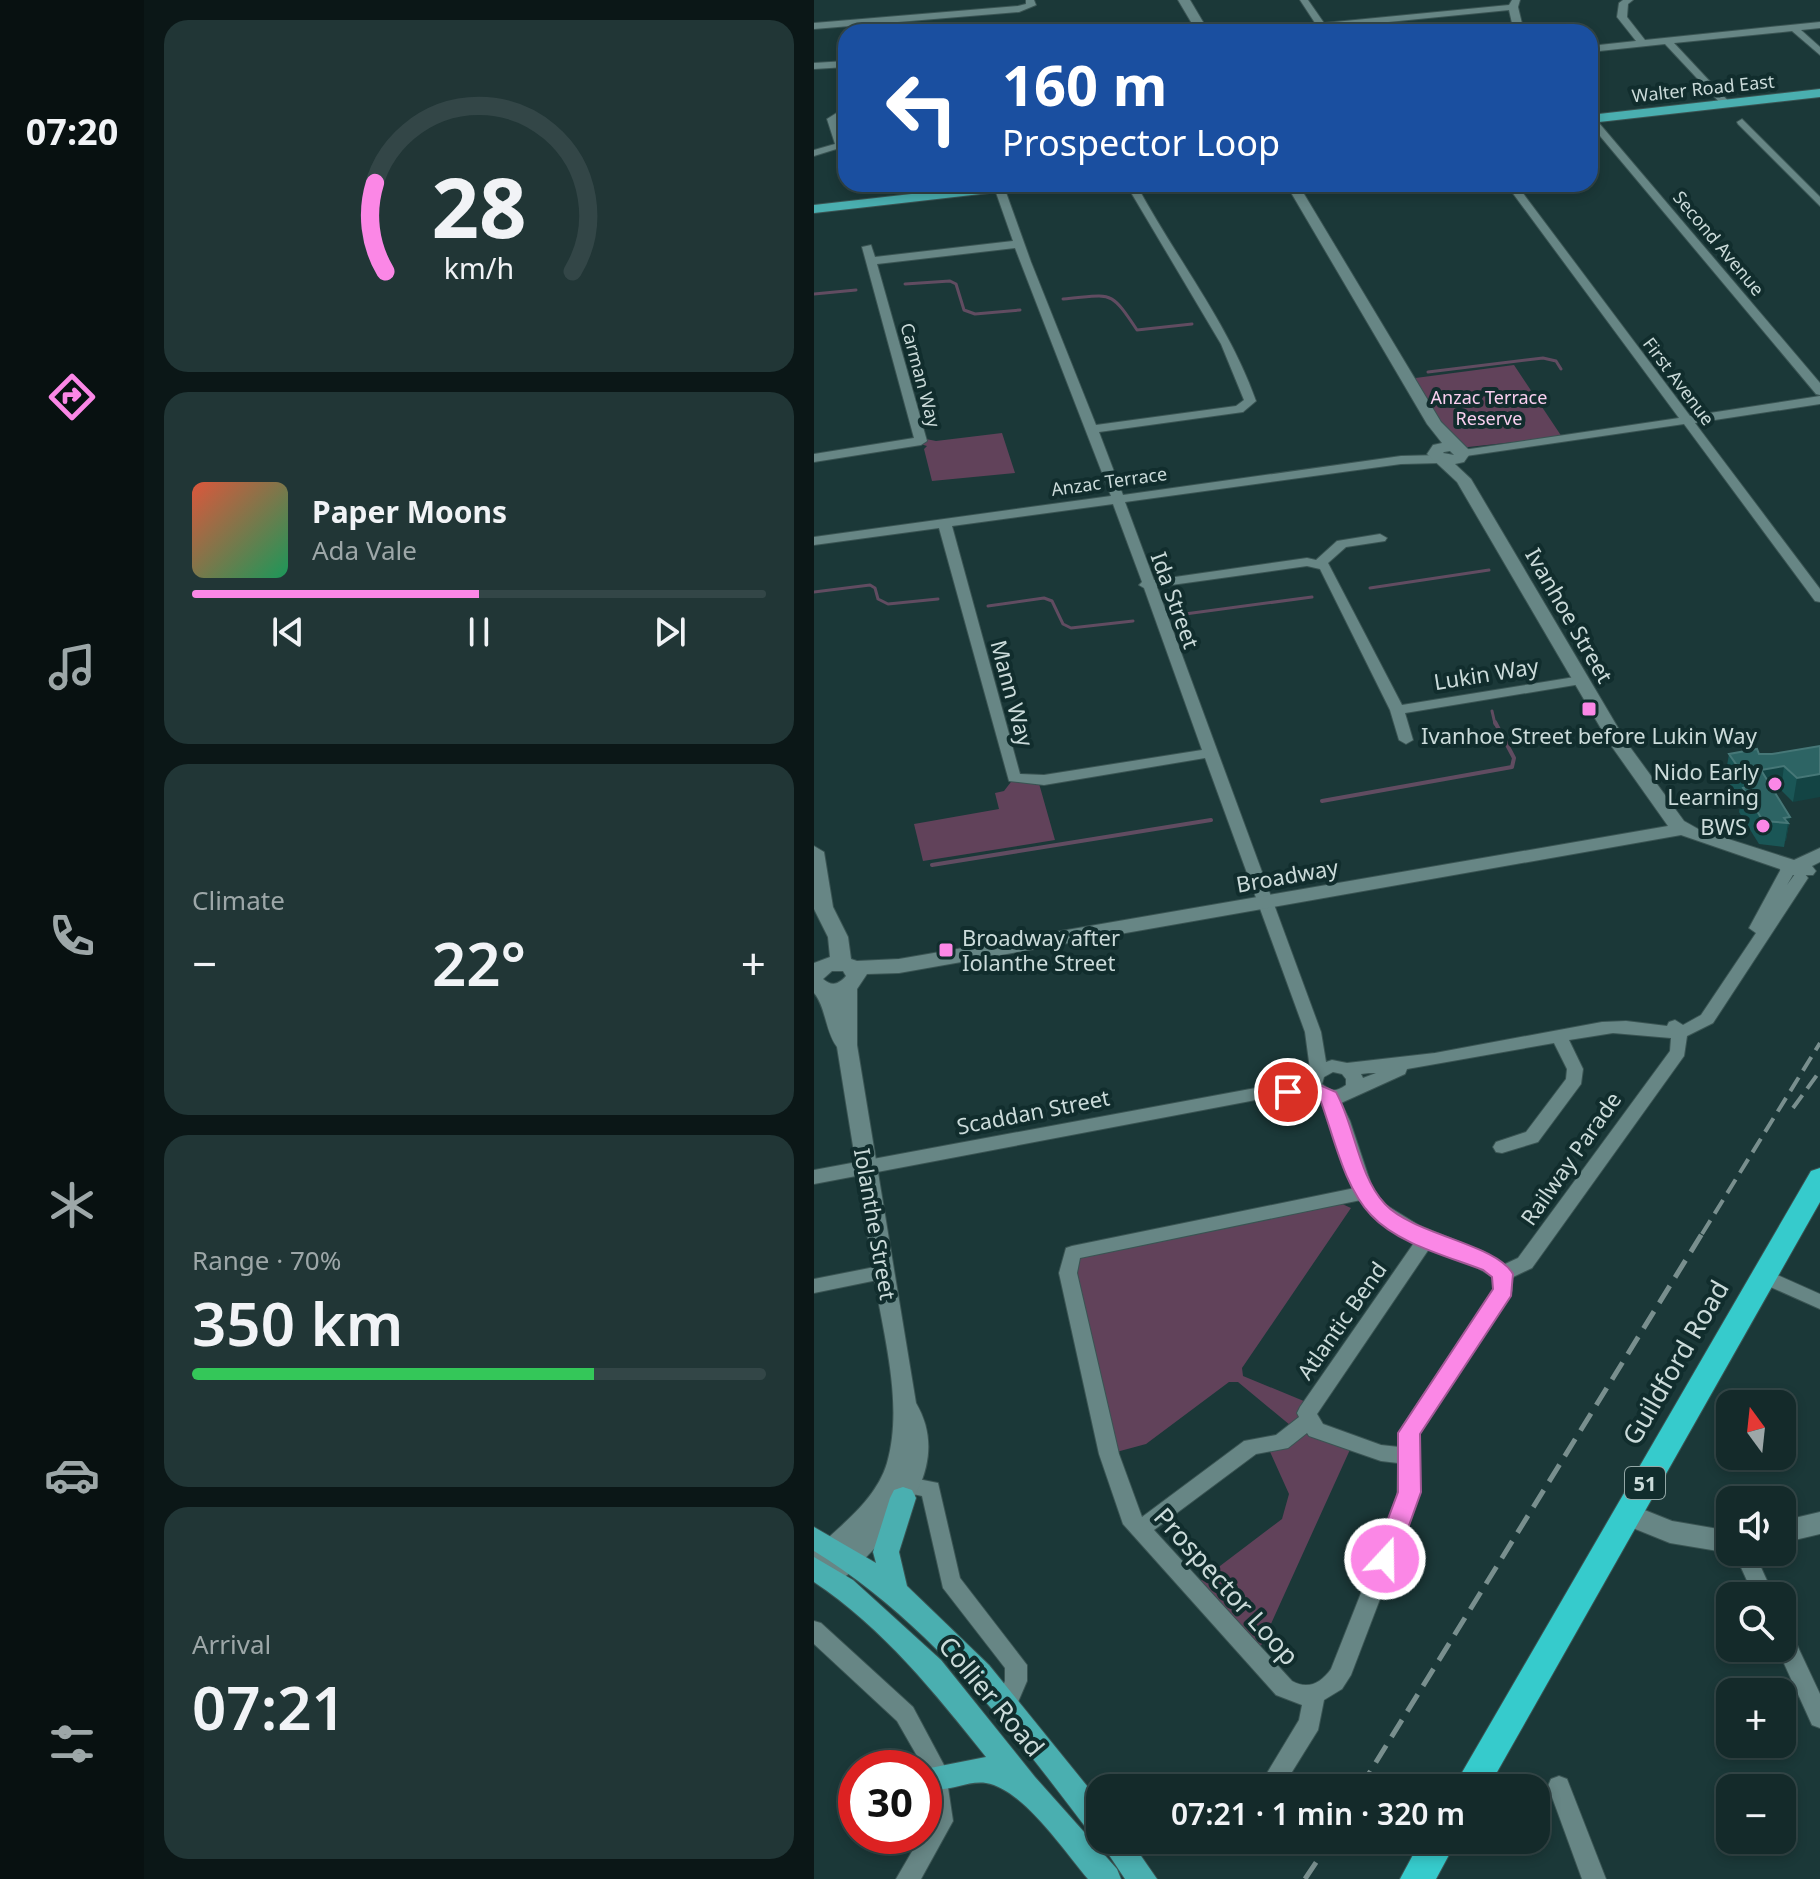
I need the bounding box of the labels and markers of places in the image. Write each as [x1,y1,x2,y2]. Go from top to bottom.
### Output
marker: Ivanhoe Street before Lukin Way [1580,700,1598,718]
place label: Ivanhoe Street before Lukin Way [1421,720,1758,750]
place label: Nido Early Learning [1653,756,1760,811]
marker: Nido Early Learning [1766,775,1784,793]
place label: BWS [1700,811,1747,841]
marker: BWS [1754,817,1772,835]
place label: Broadway after Iolanthe Street [962,922,1120,977]
marker: Broadway after Iolanthe Street [937,941,955,959]
pin [1254,1058,1322,1126]

